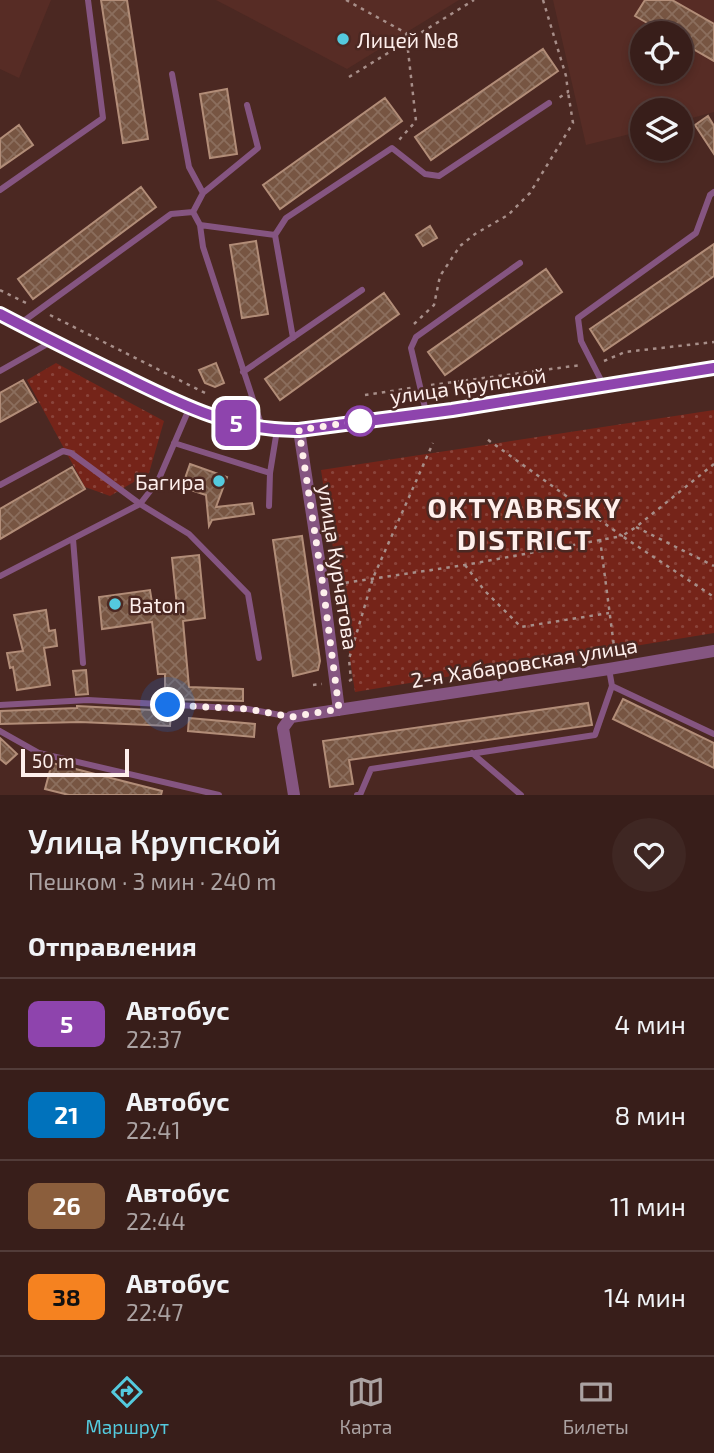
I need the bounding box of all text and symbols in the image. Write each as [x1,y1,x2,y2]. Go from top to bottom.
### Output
map controls [630,21,693,161]
button: locate [630,21,693,84]
place label: Лицей №8 [357,27,459,52]
marker: Лицей №8 [335,31,351,47]
button: layers [630,98,693,161]
street label: улица Крупской [388,362,548,409]
line badge: 5 [213,400,259,446]
unlabelled marker [345,406,375,436]
text: 5 [229,408,243,437]
place label: Багира [135,469,205,494]
marker: Багира [211,473,227,489]
street label: улица Курчатова [313,482,364,652]
district label: OKTYABRSKY DISTRICT [428,490,622,556]
place label: Baton [129,592,186,617]
marker: Baton [107,596,123,612]
street label: 2-я Хабаровская улица [409,632,639,693]
your location [150,687,185,722]
scale bar [21,746,130,778]
text: 50 m [32,749,75,772]
button: heart [612,818,686,892]
text: Улица Крупской [28,821,281,861]
text: Пешком · 3 мин · 240 m [28,867,277,895]
text: Отправления [28,930,197,961]
text: Автобус [126,994,229,1025]
text: 4 мин [614,1008,686,1039]
text: 5 [60,1009,73,1038]
text: 22:37 [126,1025,182,1053]
text: Автобус [126,1085,229,1116]
text: 8 мин [615,1099,686,1130]
text: 21 [54,1100,79,1129]
text: 22:41 [126,1116,181,1144]
text: Автобус [126,1176,229,1207]
text: 11 мин [610,1190,686,1221]
text: 26 [52,1191,81,1220]
text: 22:44 [126,1207,186,1235]
text: Автобус [126,1267,229,1298]
text: 14 мин [604,1281,686,1312]
text: 38 [52,1282,81,1311]
text: 22:47 [126,1298,183,1326]
tab: Маршрут [85,1373,169,1438]
tab: Карта [340,1373,392,1438]
tab: Билеты [563,1373,629,1438]

